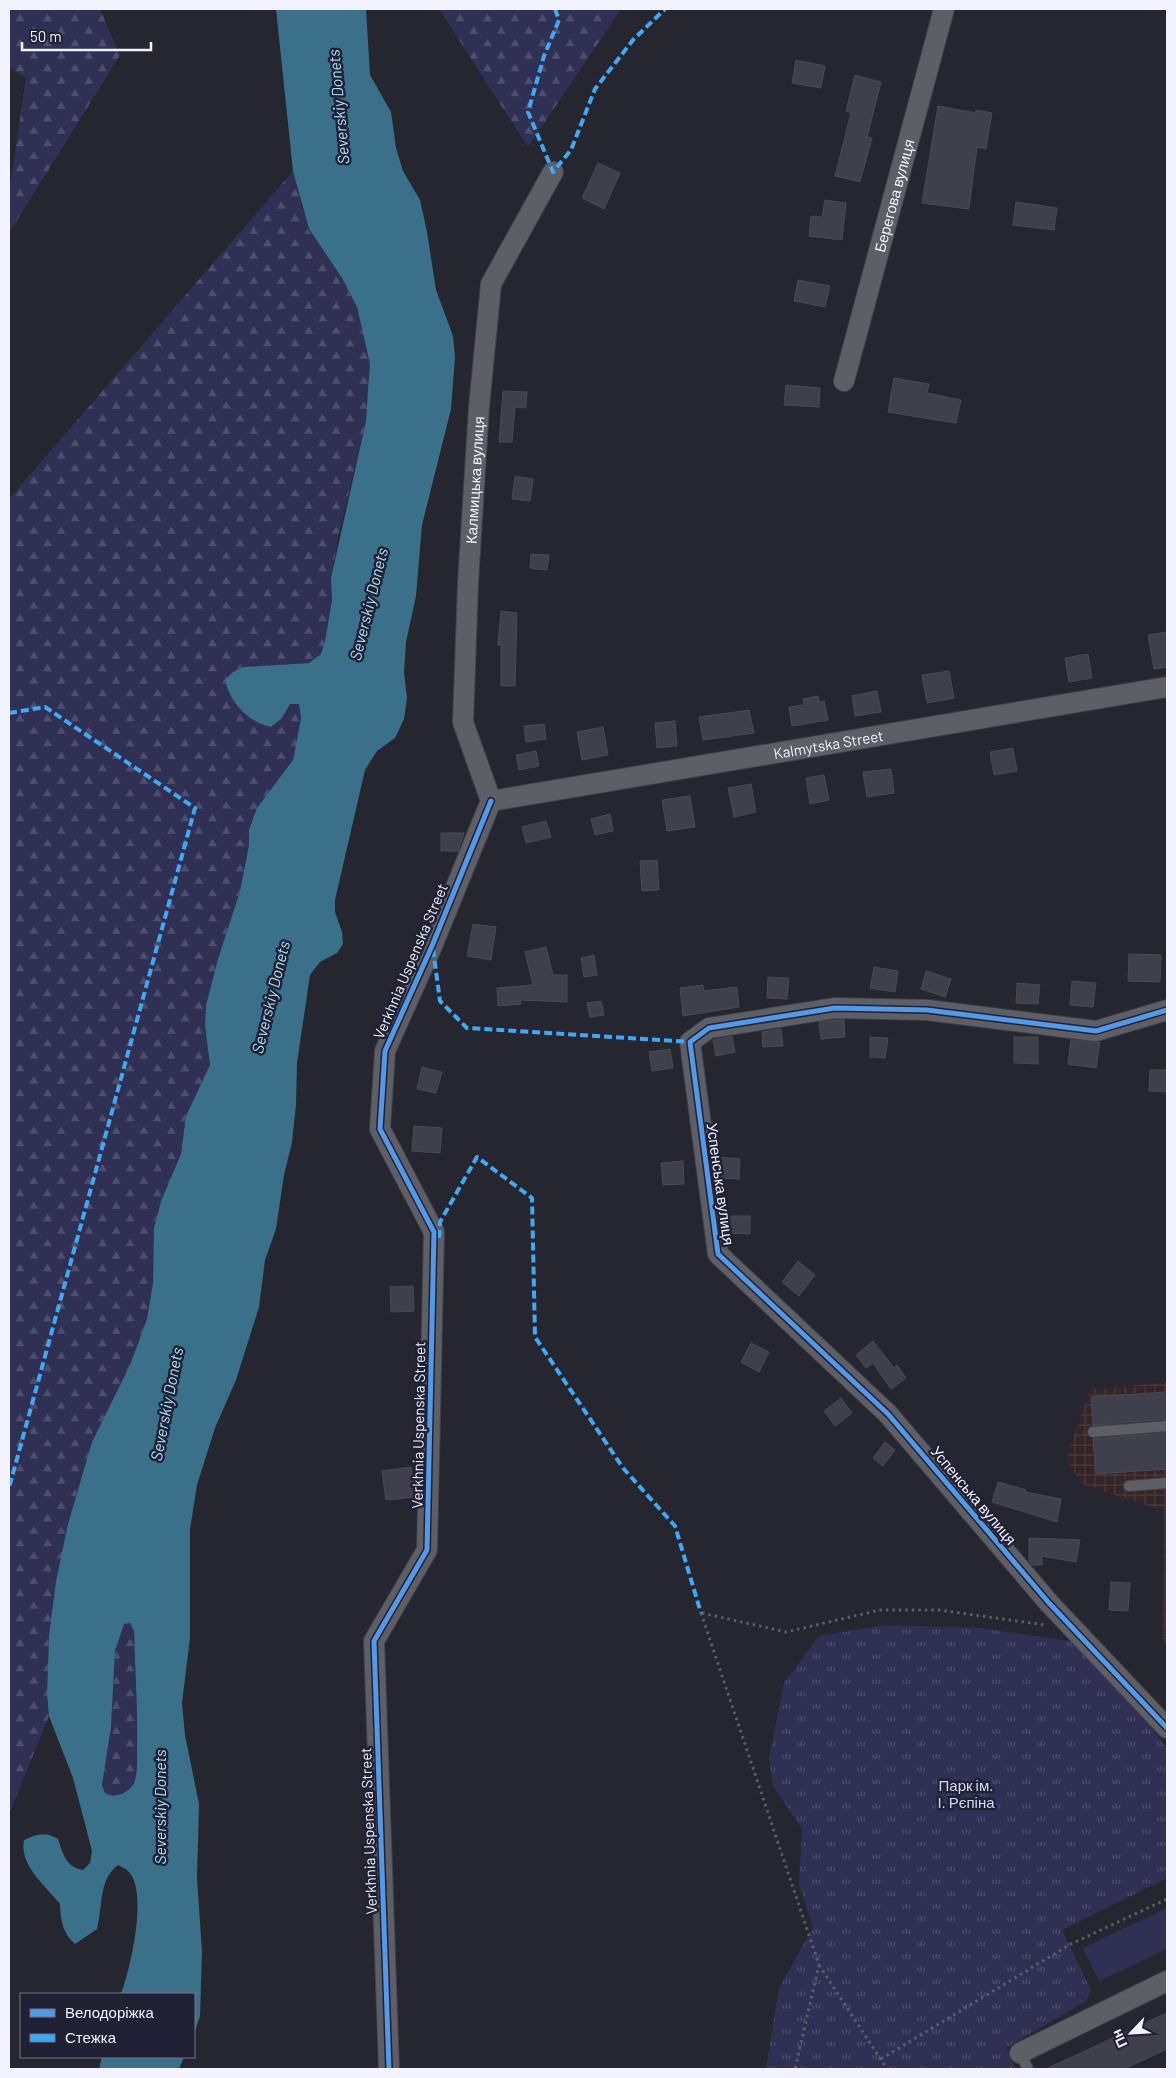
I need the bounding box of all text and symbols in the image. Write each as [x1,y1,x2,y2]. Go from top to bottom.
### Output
scale bar [22,20,151,52]
text: 50 m [30,27,62,45]
water label: Severskiy Donets [323,48,352,165]
street label: Берегова вулиця [870,137,918,254]
street label: Калмицька вулиця [461,416,487,545]
water label: Severskiy Donets [345,545,391,662]
street label: Kalmytska Street [772,726,885,762]
street label: Verkhnia Uspenska Street [369,881,451,1041]
water label: Severskiy Donets [247,938,293,1055]
street label: Успенська вулиця [704,1122,738,1246]
street label: Verkhnia Uspenska Street [408,1341,428,1509]
water label: Severskiy Donets [146,1345,186,1462]
street label: Успенська вулиця [928,1442,1020,1548]
street label: Verkhnia Uspenska Street [356,1747,380,1915]
water label: Severskiy Donets [150,1749,169,1865]
park label: Парк ім. І. Рєпіна [937,1776,995,1811]
legend [20,1993,195,2058]
text: Велодоріжка [65,2003,154,2021]
north arrow [1106,2008,1156,2058]
text: Пн [1107,2027,1130,2051]
text: Стежка [65,2028,117,2046]

